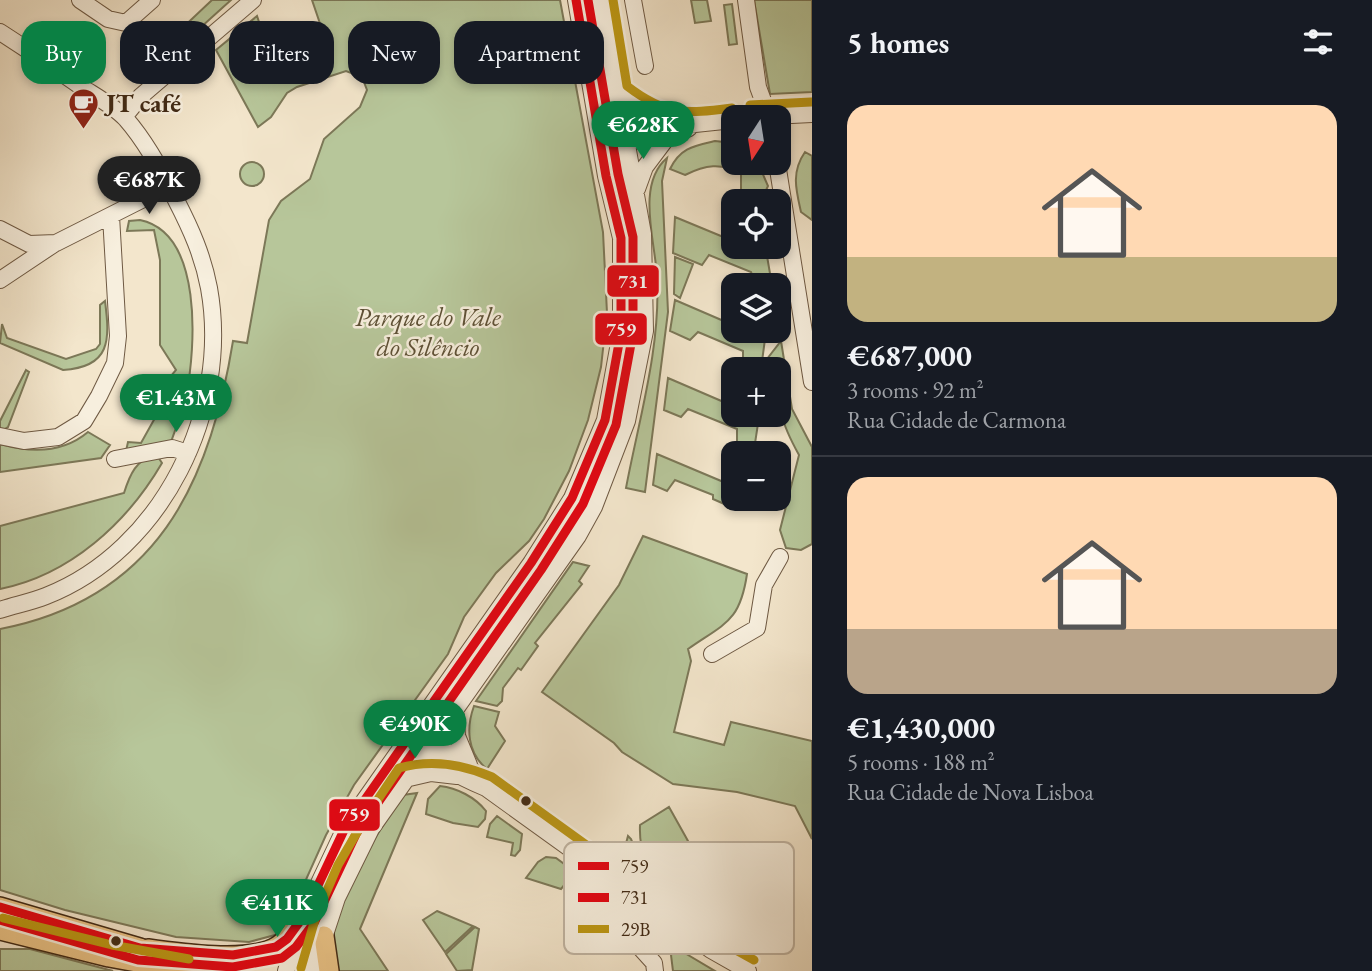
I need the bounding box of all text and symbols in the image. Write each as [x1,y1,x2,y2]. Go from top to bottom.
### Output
chip: Buy [21,21,106,84]
chip: Rent [120,21,215,84]
chip: Filters [229,21,334,84]
chip: New [348,21,440,84]
chip: Apartment [454,21,604,84]
text: 5 homes [847,23,949,62]
icon: filters [1299,23,1337,61]
cafe icon: JT café [66,86,100,130]
place label: JT café [103,86,181,120]
pin: €628K [594,102,692,161]
north arrow [721,105,791,175]
map controls [721,105,791,511]
text: €628K [607,109,679,139]
icon: home [1029,150,1155,276]
pin: €687K [100,156,198,216]
text: €687K [113,164,185,194]
button: locate [721,189,791,259]
line badge: 731 [606,264,660,298]
text: 731 [618,269,648,294]
button: layers [721,273,791,343]
park label: Parque do Vale do Silêncio [355,300,502,364]
line badge: 759 [594,312,648,346]
text: 759 [606,317,636,342]
text: €687,000 [847,336,972,375]
button: + [721,357,791,427]
pin: €1.43M [119,374,233,434]
text: 3 rooms · 92 m² [847,375,984,405]
text: €1.43M [136,382,216,412]
text: Rua Cidade de Carmona [847,405,1066,435]
button: − [721,441,791,511]
icon: home [1029,522,1155,648]
pin: €490K [366,700,464,760]
text: €490K [379,708,451,738]
text: €1,430,000 [847,708,995,747]
text: 5 rooms · 188 m² [847,747,995,777]
text: Rua Cidade de Nova Lisboa [847,777,1094,807]
unlabelled marker [519,794,533,808]
line badge: 759 [328,798,381,832]
text: 759 [339,802,369,827]
legend [564,842,794,954]
text: 759 [621,854,648,879]
pin: €411K [228,880,326,939]
text: 731 [621,885,648,910]
text: €411K [241,887,313,917]
text: 29B [621,917,650,942]
unlabelled marker [109,934,123,948]

